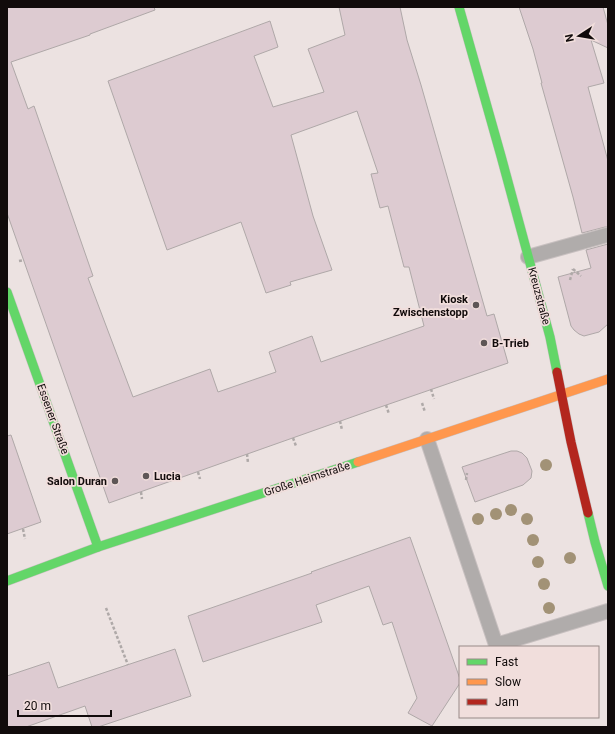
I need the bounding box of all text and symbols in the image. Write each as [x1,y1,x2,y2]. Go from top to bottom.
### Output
north arrow [559,16,599,56]
text: N [562,33,577,43]
street label: Kreuzstraße [525,266,553,326]
place label: Kiosk Zwischenstopp [393,293,468,319]
marker: Kiosk Zwischenstopp [471,300,481,310]
place label: B-Trieb [492,337,529,350]
marker: B-Trieb [479,338,489,348]
street label: Essener Straße [34,382,72,456]
street label: Große Heimstraße [262,459,352,499]
place label: Lucia [154,470,181,483]
marker: Lucia [141,471,151,481]
place label: Salon Duran [47,475,107,488]
marker: Salon Duran [110,476,120,486]
legend [459,646,599,718]
text: Fast [495,655,518,669]
text: Slow [495,675,521,689]
scale bar [18,692,111,718]
text: Jam [495,695,519,709]
text: 20 m [24,699,51,713]

